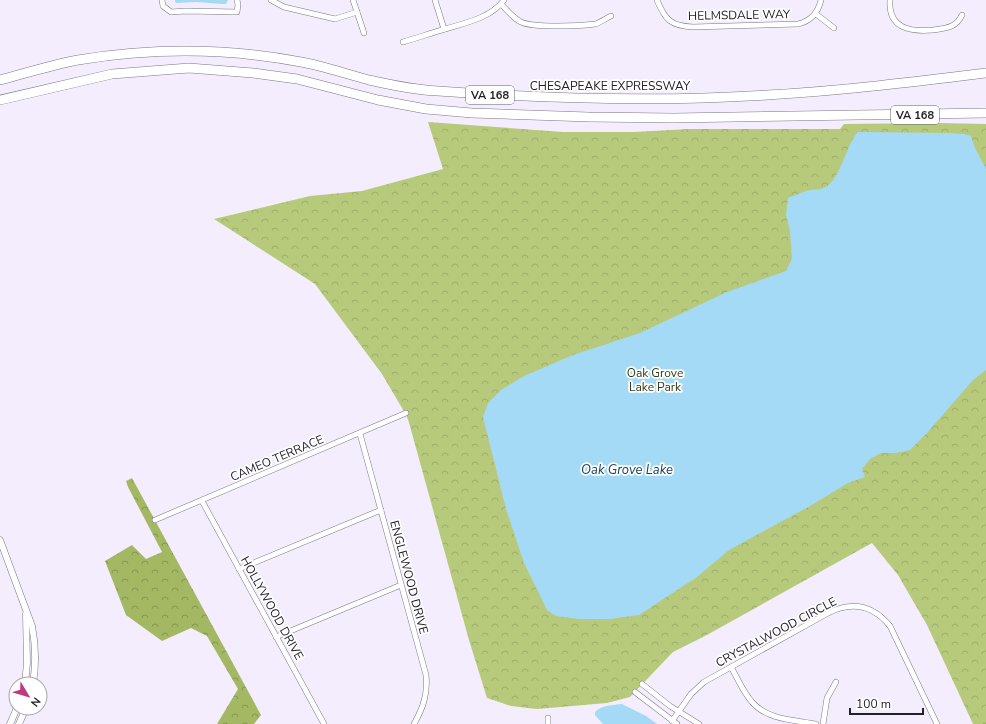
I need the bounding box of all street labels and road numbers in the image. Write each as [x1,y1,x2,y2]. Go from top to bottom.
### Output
street label: HELMSDALE WAY [688,6,791,24]
street label: CHESAPEAKE EXPRESSWAY [530,78,691,94]
road number: VA 168 [466,86,514,104]
road number: VA 168 [891,106,939,124]
street label: CAMEO TERRACE [228,431,326,485]
street label: ENGLEWOOD DRIVE [386,519,432,635]
street label: HOLLYWOOD DRIVE [237,553,307,663]
street label: CRYSTALWOOD CIRCLE [713,593,839,671]

